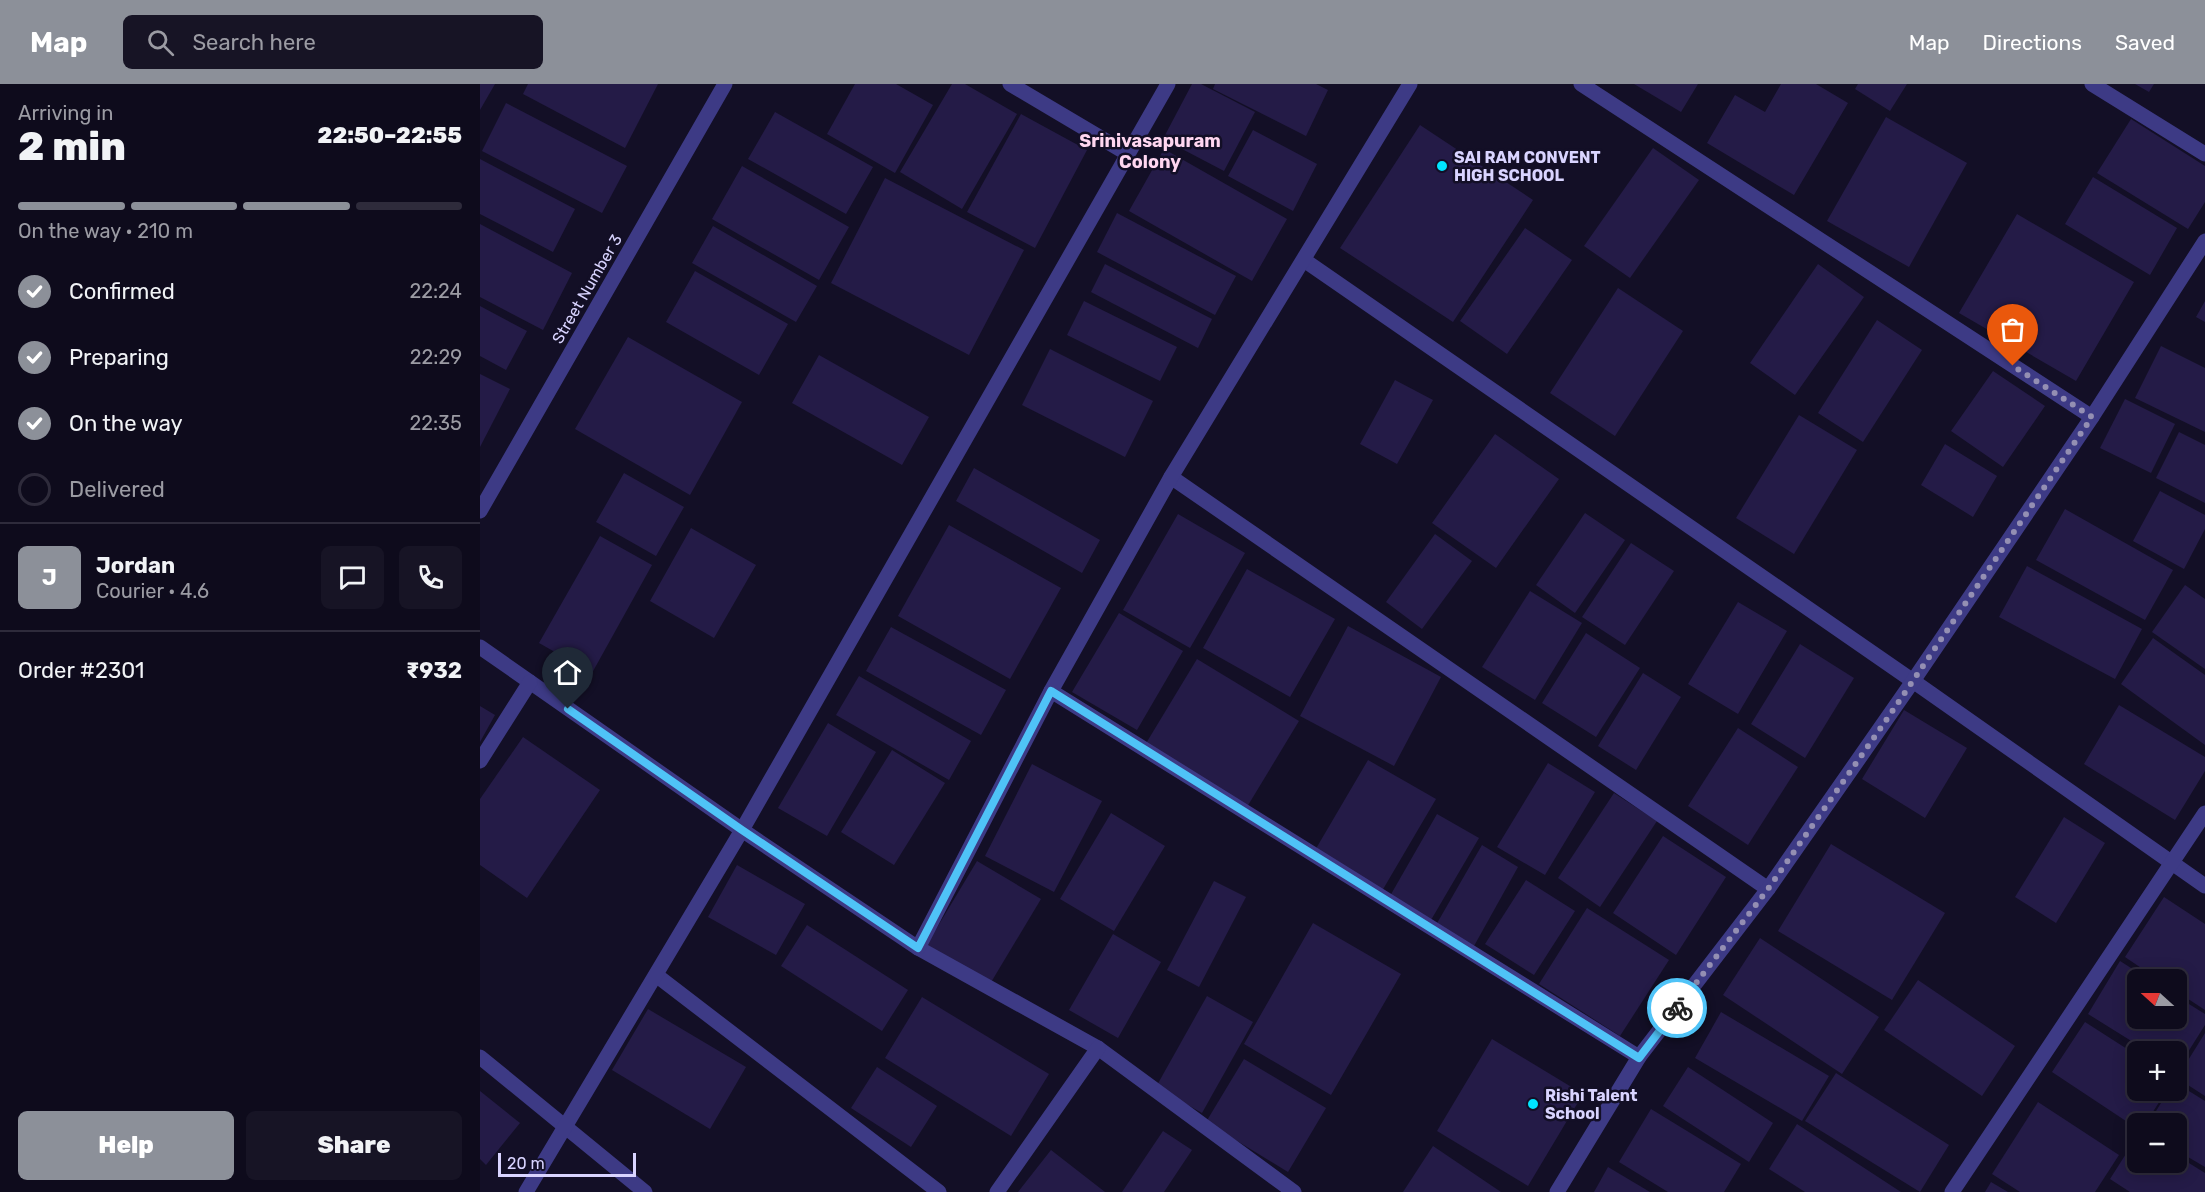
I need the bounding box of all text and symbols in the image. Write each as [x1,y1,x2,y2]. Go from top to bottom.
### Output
search box [123,15,543,69]
text: Map [30,26,87,59]
icon: search [144,26,177,59]
text: Search here [192,29,316,56]
text: Map [1909,30,1950,55]
text: Directions [1983,30,2082,55]
text: Saved [2115,30,2175,55]
text: Arriving in [18,101,113,125]
text: 22:50–22:55 [317,122,462,149]
text: 2 min [18,124,126,170]
district label: Srinivasapuram Colony [1079,130,1221,173]
place label: SAI RAM CONVENT HIGH SCHOOL [1454,148,1601,185]
marker: SAI RAM CONVENT HIGH SCHOOL [1435,159,1449,173]
text: On the way · 210 m [18,219,193,243]
street label: Street Number 3 [548,231,626,347]
icon: check [18,275,51,308]
text: Confirmed [69,278,175,305]
text: 22:24 [409,279,462,303]
pin [1987,304,2038,366]
icon: bag [1996,313,2029,346]
icon: check [18,341,51,374]
text: Preparing [69,344,169,371]
text: 22:29 [410,345,462,369]
icon: check [18,407,51,440]
text: On the way [69,410,183,437]
text: 22:35 [410,411,462,435]
text: Delivered [69,476,165,503]
button: chat [321,546,384,609]
button: phone [399,546,462,609]
text: Jordan [96,552,175,579]
text: J [42,564,57,591]
text: Courier · 4.6 [96,579,209,603]
pin [542,647,593,709]
icon: home [551,656,584,689]
text: Order #2301 [18,657,145,684]
text: ₹932 [406,657,462,684]
north arrow [2127,969,2187,1029]
map controls [2127,969,2187,1173]
courier [1647,978,1707,1038]
icon: bike [1661,992,1694,1025]
button: + [2127,1041,2187,1101]
place label: Rishi Talent School [1545,1086,1638,1123]
marker: Rishi Talent School [1526,1097,1540,1111]
button: Help [18,1111,234,1180]
button: Share [246,1111,462,1180]
button: − [2127,1113,2187,1173]
scale bar [498,1150,636,1178]
text: 20 m [507,1154,545,1173]

